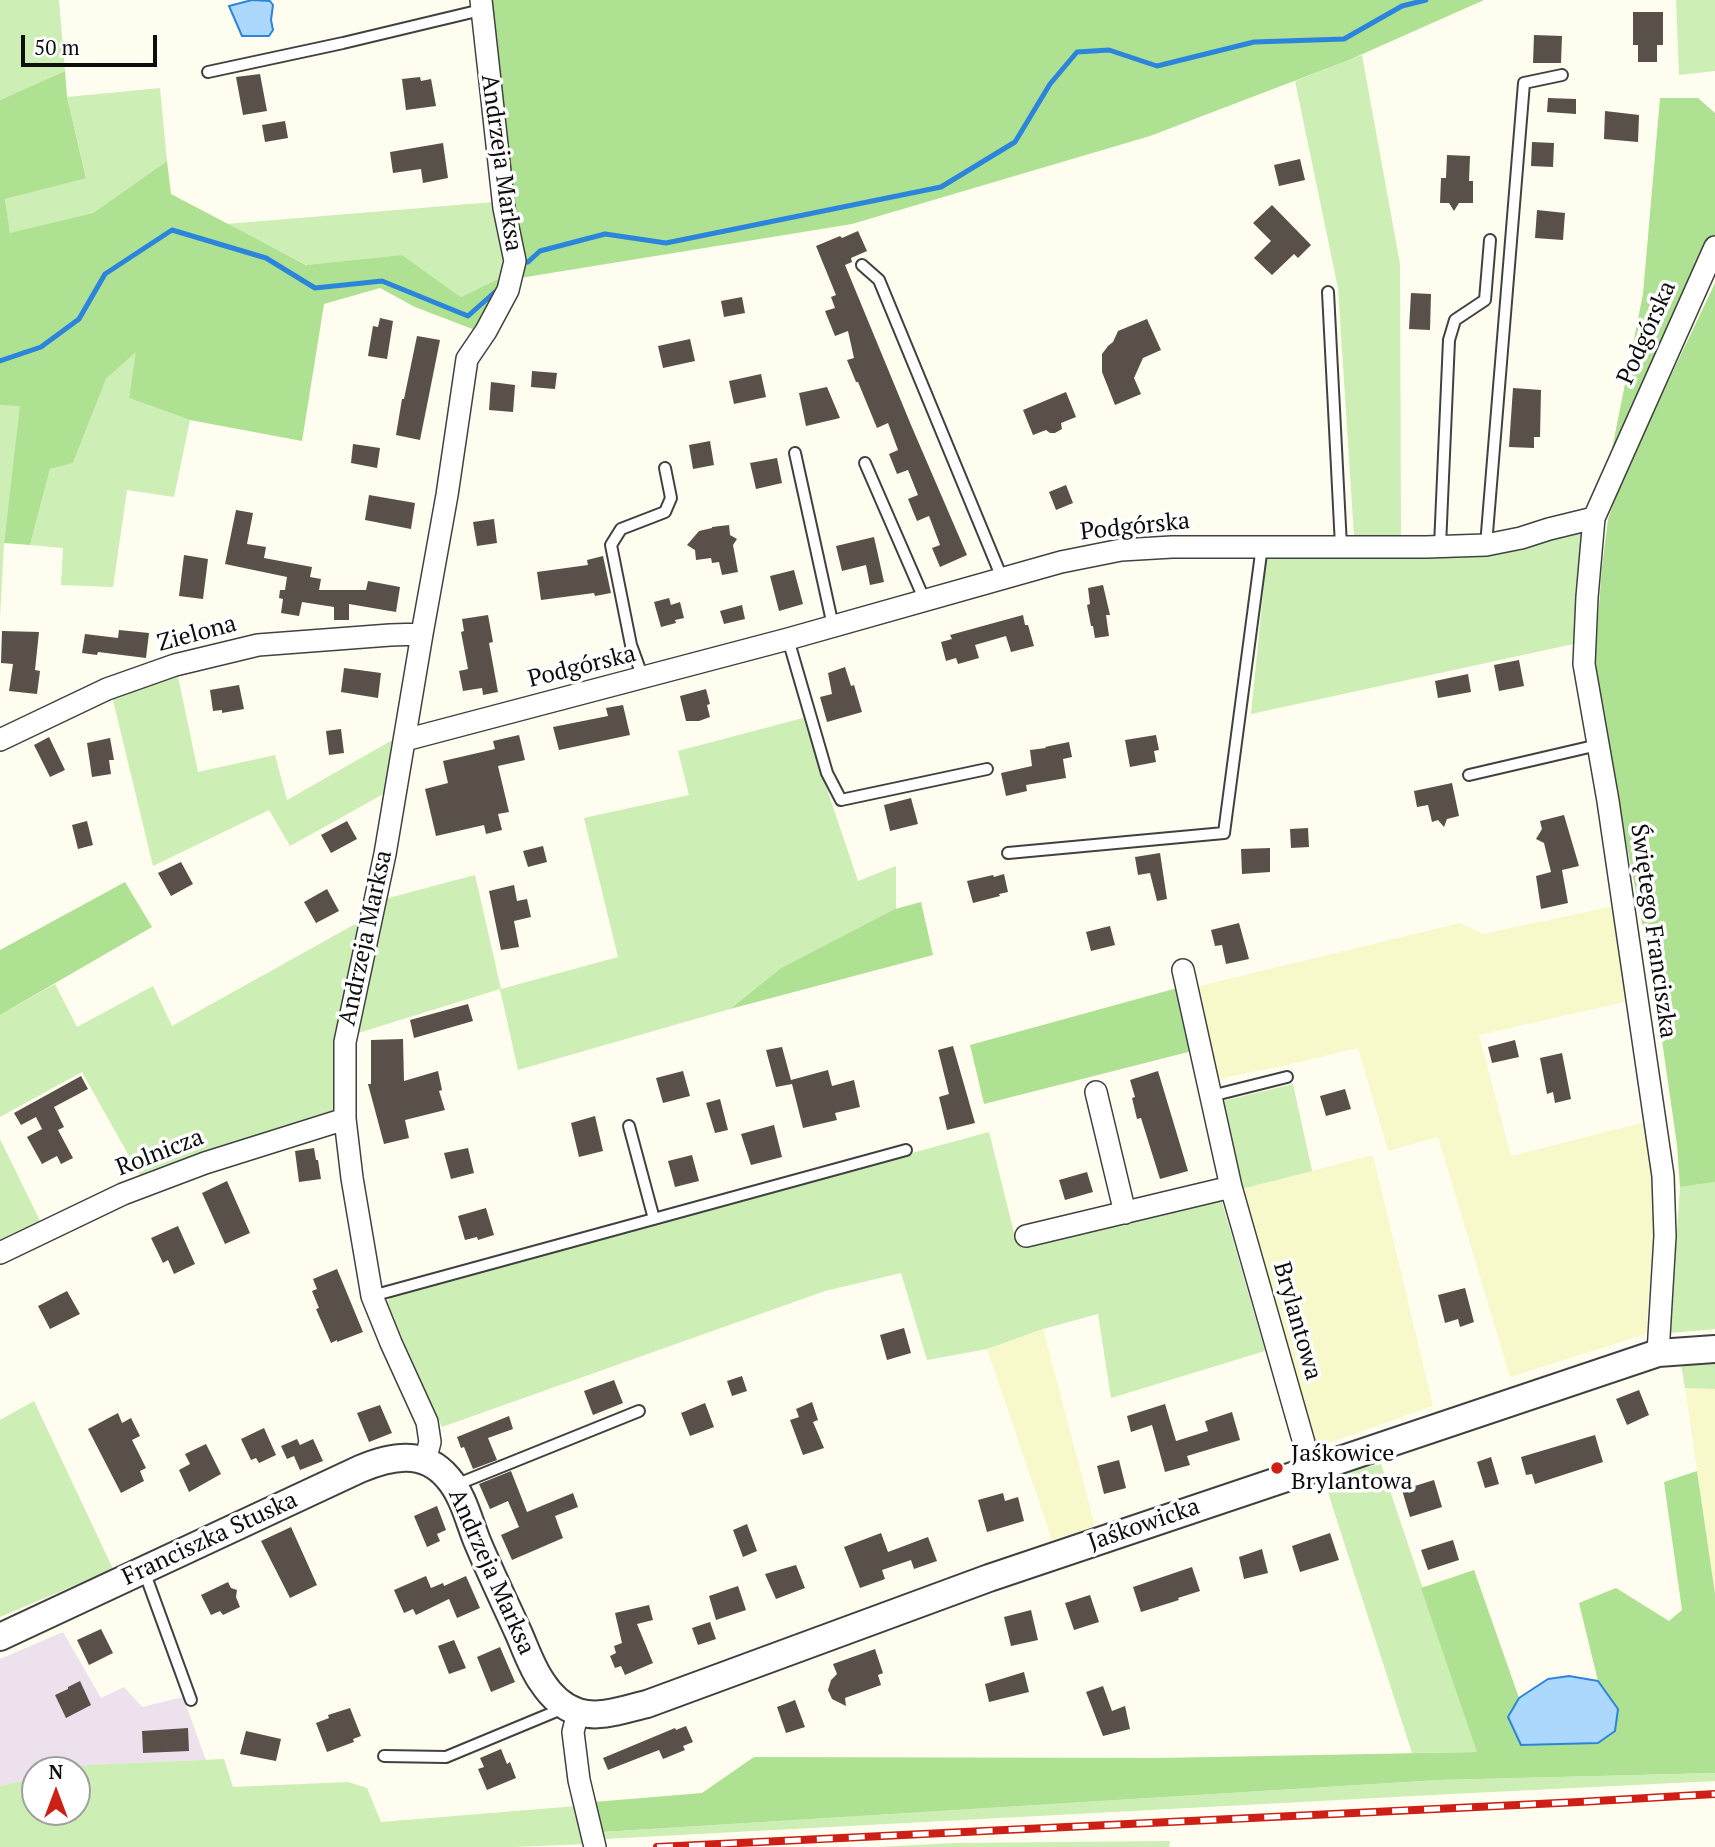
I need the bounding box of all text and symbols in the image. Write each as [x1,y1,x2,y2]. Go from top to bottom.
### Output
scale bar [24,21,161,65]
text: 50 m [34,33,80,61]
street label: Andrzeja Marksa [474,73,528,253]
street label: Podgórska [1611,277,1683,389]
street label: Podgórska [1079,507,1191,547]
street label: Zielona [154,610,240,658]
street label: Podgórska [525,640,639,694]
street label: Świętego Franciszka [1624,822,1682,1040]
street label: Andrzeja Marksa [333,848,399,1028]
street label: Rolnicza [112,1123,208,1183]
street label: Brylantowa [1266,1259,1328,1383]
place label: Jaśkowice Brylantowa [1291,1440,1413,1496]
marker: Jaśkowice Brylantowa [1269,1460,1285,1476]
street label: Andrzeja Marksa [442,1485,540,1659]
street label: Franciszka Stuska [118,1486,302,1592]
street label: Jaśkowicka [1084,1492,1204,1558]
north arrow [21,1756,91,1826]
text: N [49,1759,63,1784]

